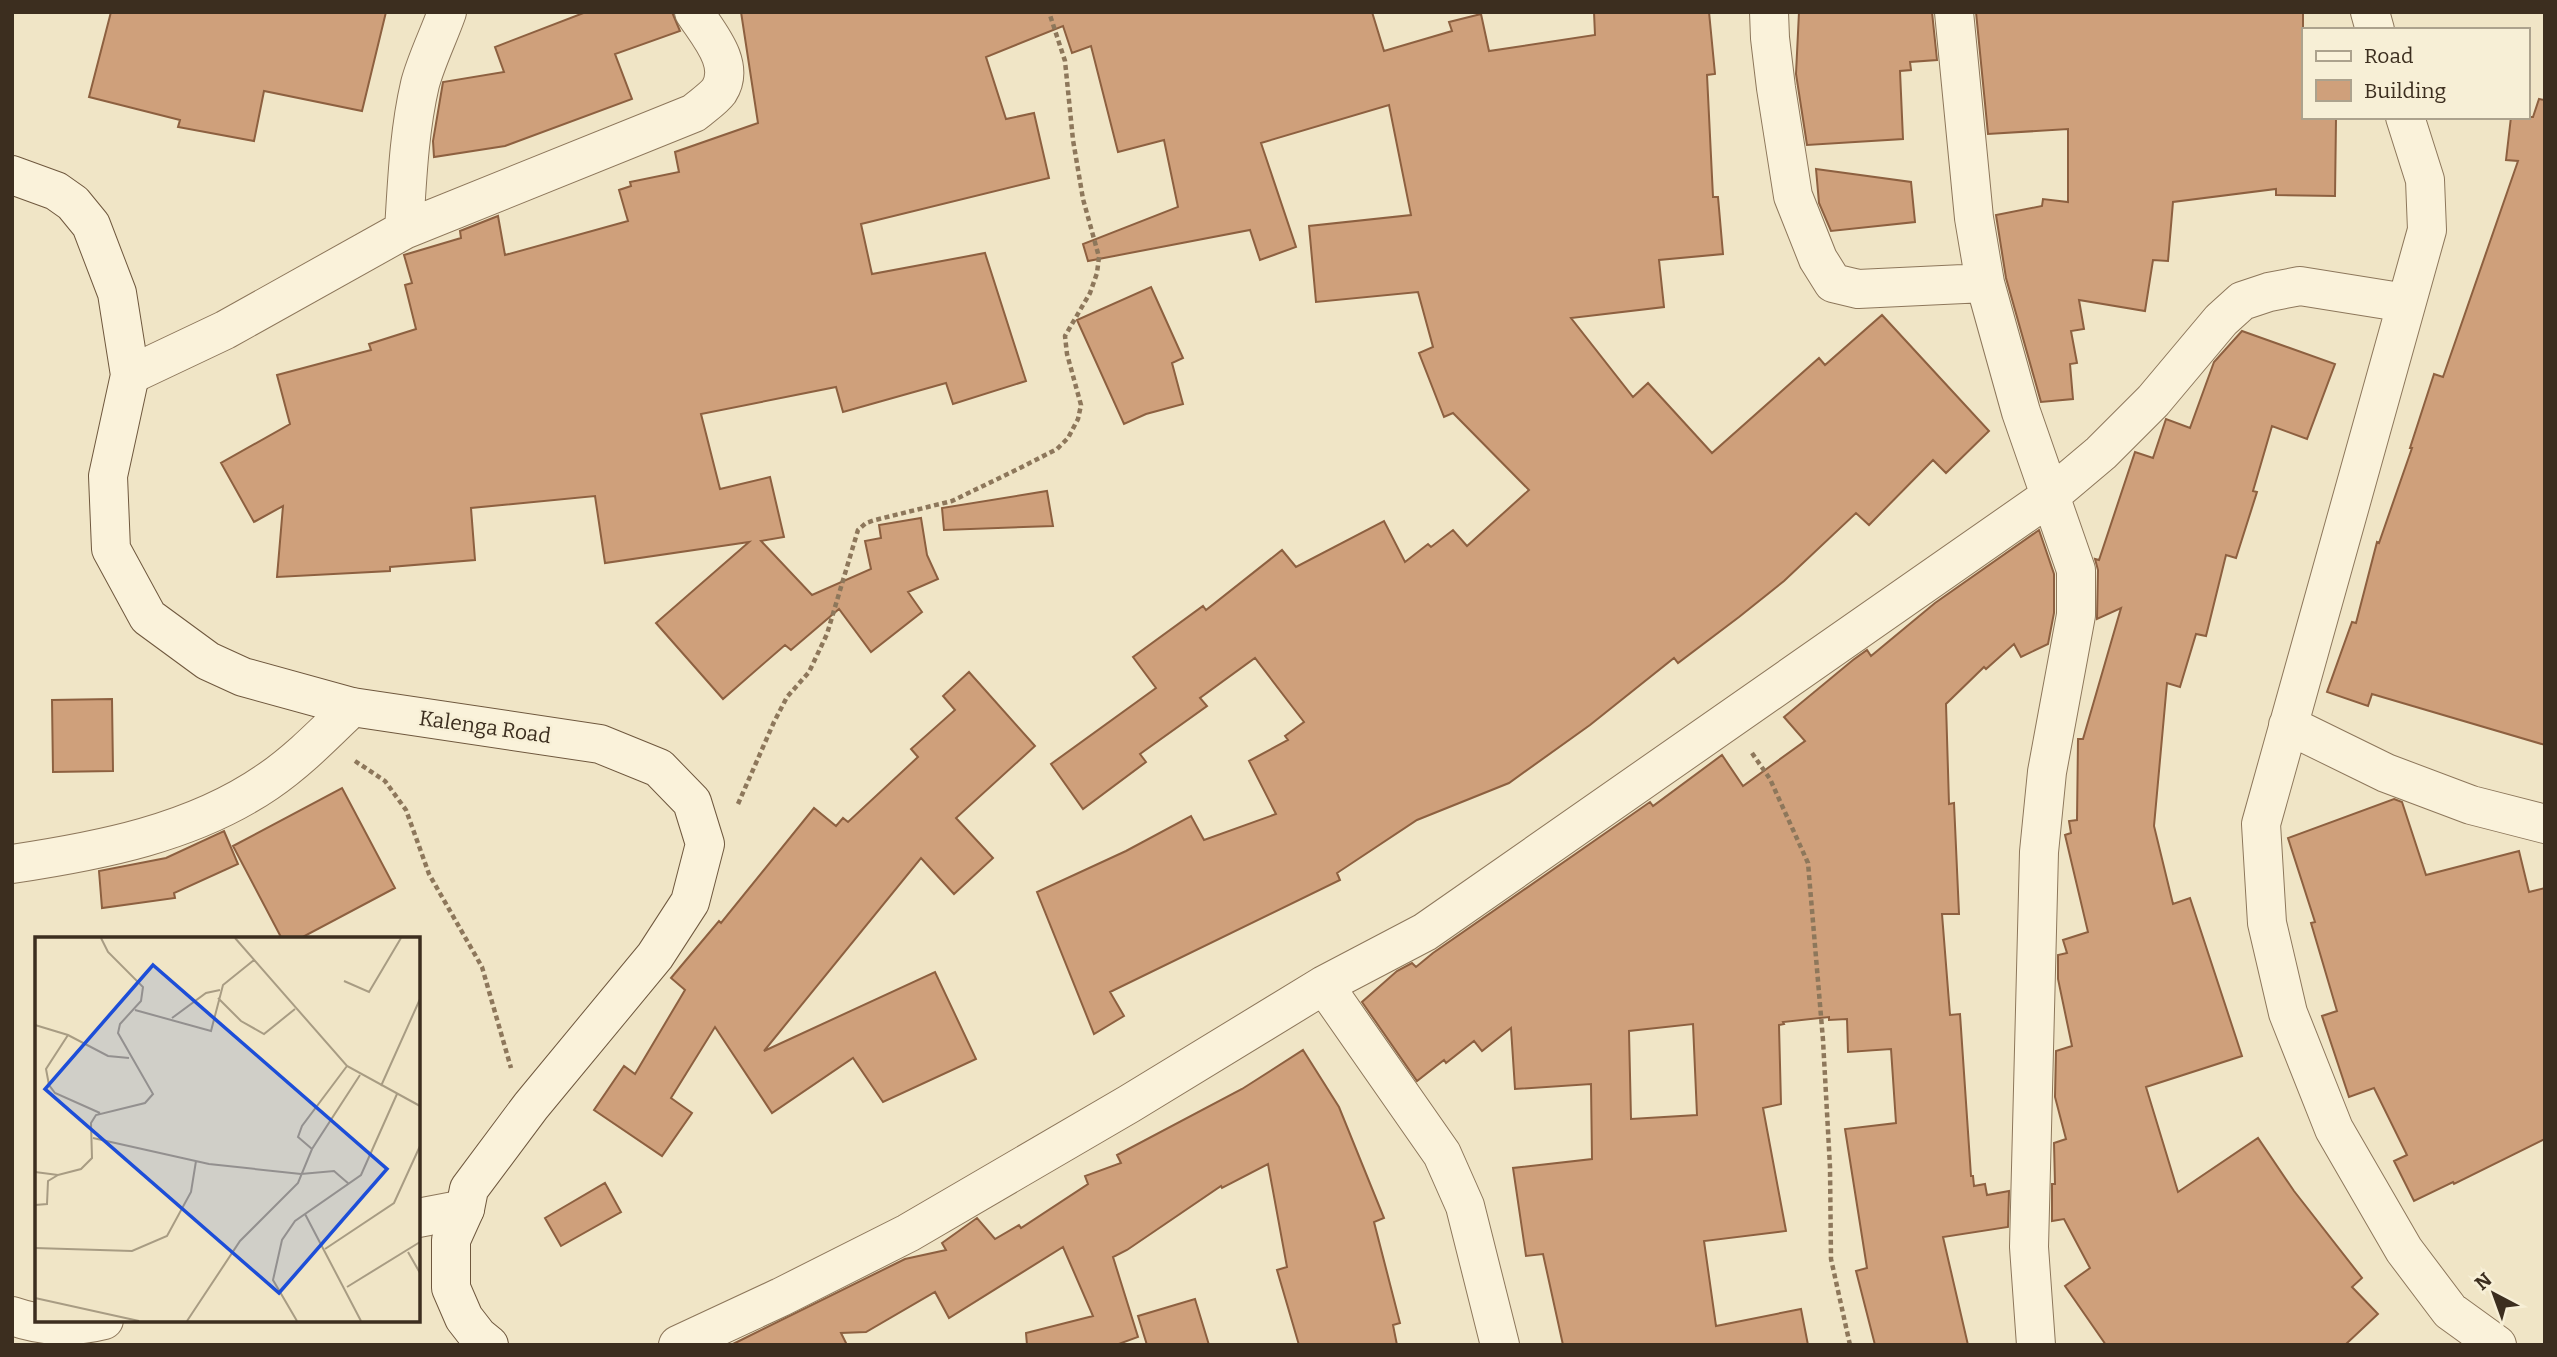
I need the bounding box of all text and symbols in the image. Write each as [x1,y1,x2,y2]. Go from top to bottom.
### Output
legend [2302,28,2529,119]
text: Road [2364,43,2413,69]
text: Building [2364,78,2447,104]
street label: Kalenga Road [417,705,553,749]
inset map [35,937,420,1322]
north arrow [2459,1259,2529,1329]
text: N [2470,1268,2497,1295]

